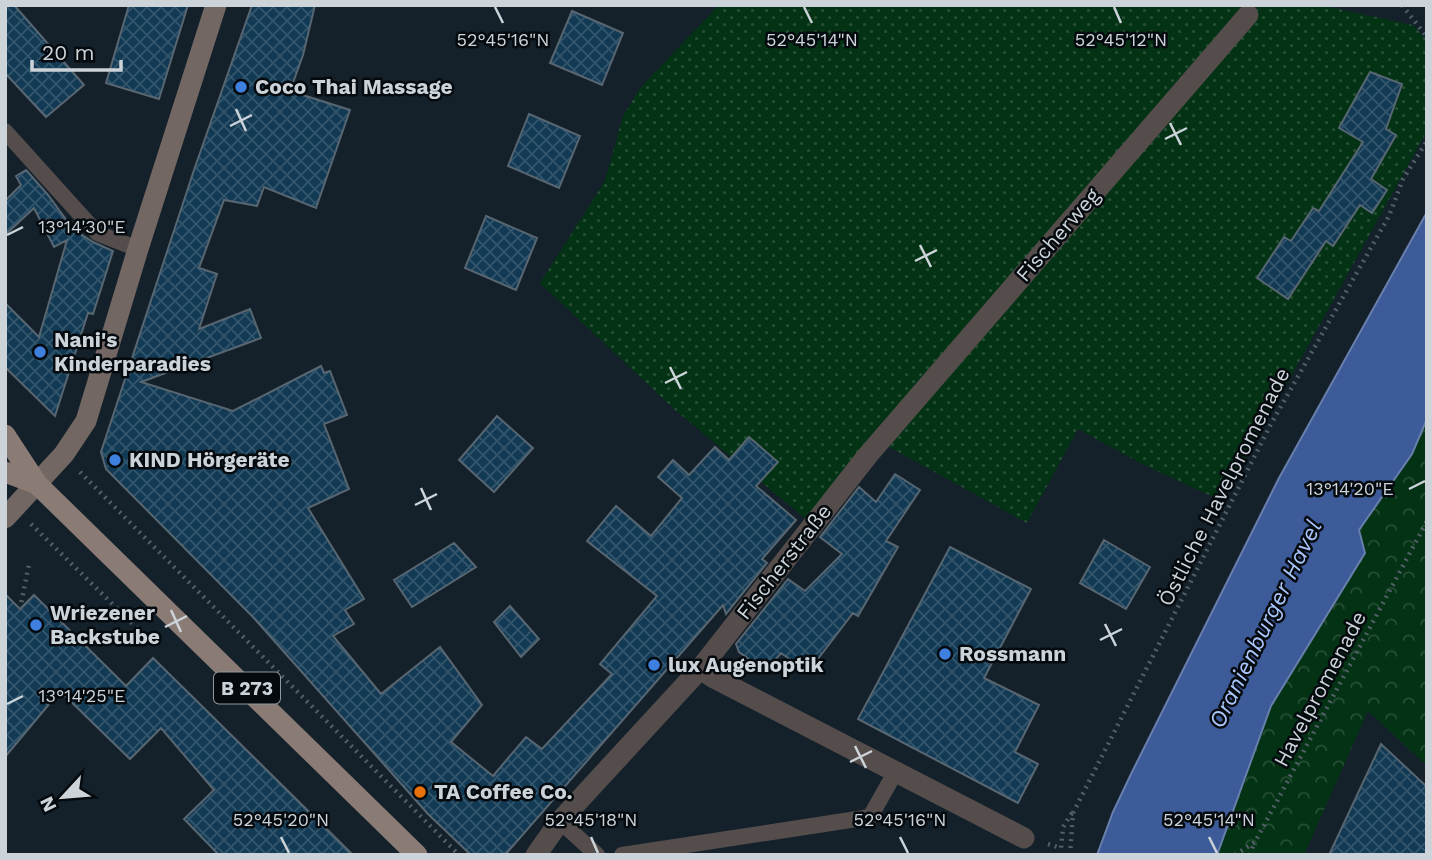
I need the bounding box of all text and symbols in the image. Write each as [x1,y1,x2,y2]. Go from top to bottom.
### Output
scale bar [32,28,121,72]
text: 52°45'16"N [457,29,549,50]
text: 52°45'14"N [766,29,858,50]
text: 52°45'12"N [1075,29,1167,50]
text: 20 m [42,40,94,65]
place label: Coco Thai Massage [255,74,453,99]
marker: Coco Thai Massage [233,79,249,95]
street label: Fischerweg [1010,182,1105,286]
text: 13°14'30"E [38,216,126,237]
place label: Nani's Kinderparadies [54,327,211,376]
marker: Nani's Kinderparadies [32,344,48,360]
street label: Östliche Havelpromenade [1152,363,1295,610]
place label: KIND Hörgeräte [129,447,290,472]
marker: KIND Hörgeräte [107,452,123,468]
text: 13°14'20"E [1306,478,1394,499]
street label: Fischerstraße [731,499,836,624]
water label: Oranienburger Havel [1203,516,1328,733]
place label: Wriezener Backstube [50,600,160,649]
street label: Havelpromenade [1268,607,1371,771]
marker: Wriezener Backstube [28,617,44,633]
place label: Rossmann [959,641,1066,666]
marker: Rossmann [937,646,953,662]
place label: lux Augenoptik [668,652,824,677]
marker: lux Augenoptik [646,657,662,673]
road number: B 273 [214,673,280,704]
text: 13°14'25"E [39,685,125,706]
north arrow [28,762,98,832]
place label: TA Coffee Co. [434,779,573,804]
marker: TA Coffee Co. [412,784,428,800]
text: N [35,793,62,816]
text: 52°45'20"N [233,809,329,830]
text: 52°45'18"N [544,809,638,830]
text: 52°45'16"N [854,809,946,830]
text: 52°45'14"N [1163,809,1255,830]

